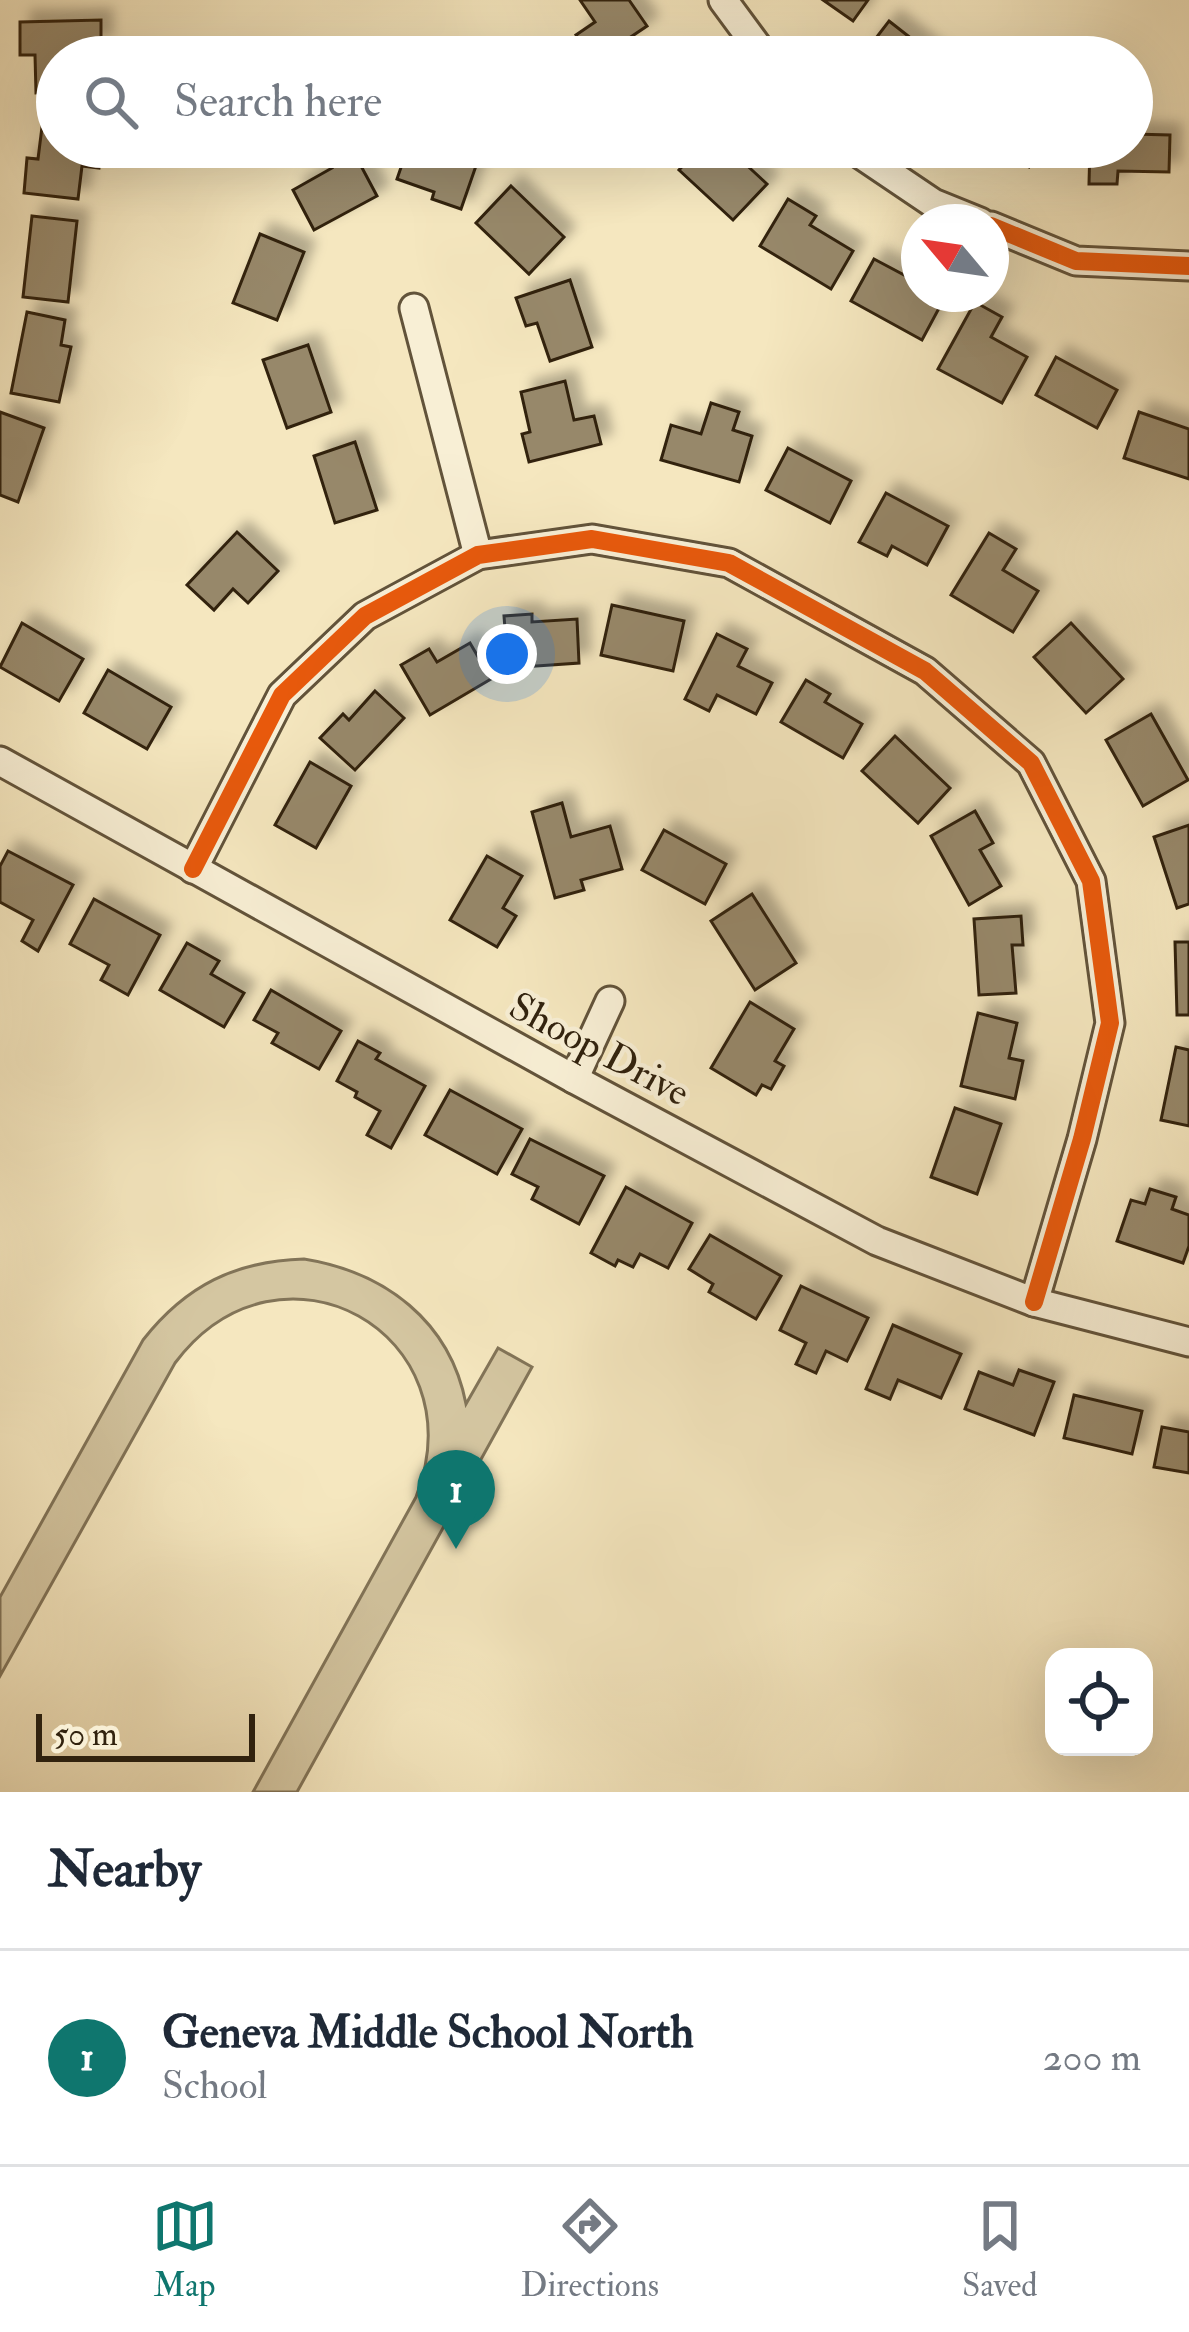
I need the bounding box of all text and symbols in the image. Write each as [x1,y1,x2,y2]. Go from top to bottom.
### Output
search box [36,36,1153,168]
icon: search [78,69,144,135]
text: Search here [174,74,382,130]
north arrow [901,204,1009,312]
your location [477,624,537,684]
street label: Shoop Drive [501,981,698,1117]
pin: 1 [417,1450,495,1549]
map controls [1045,1648,1153,1756]
button: locate [1045,1648,1153,1756]
scale bar [36,1708,255,1761]
text: 50 m [54,1714,118,1755]
text: Nearby [48,1838,201,1902]
text: Geneva Middle School North [162,2005,694,2061]
text: 1 [80,2033,94,2082]
text: 200 m [1043,2033,1141,2082]
text: School [162,2061,267,2110]
tab: Map [152,2193,218,2306]
tab: Directions [521,2193,659,2306]
tab: Saved [962,2193,1037,2306]

